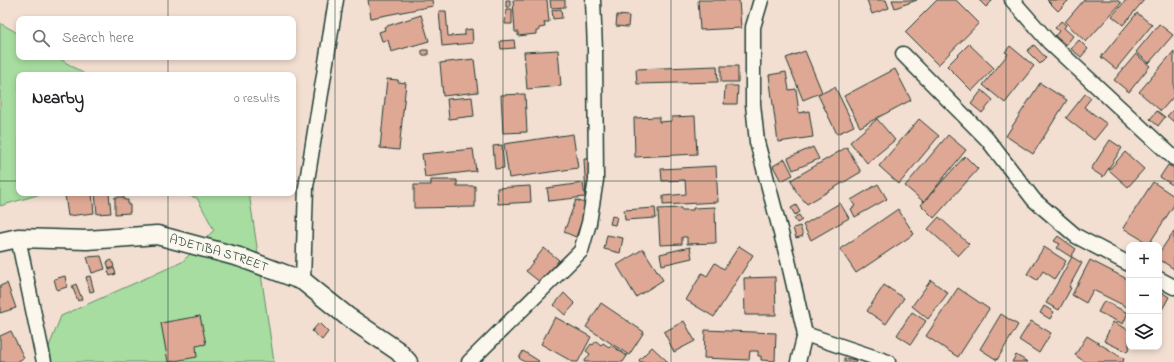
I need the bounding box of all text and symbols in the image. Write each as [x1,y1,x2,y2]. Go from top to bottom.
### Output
search box [16,16,296,60]
icon: search [30,27,52,49]
text: Search here [62,27,134,49]
text: Nearby [32,86,84,111]
text: 0 results [234,89,280,108]
street label: ADETIBA STREET [167,229,271,277]
map controls [1126,242,1162,350]
button: + [1126,242,1162,278]
button: − [1126,278,1162,314]
button: layers [1126,314,1162,350]

